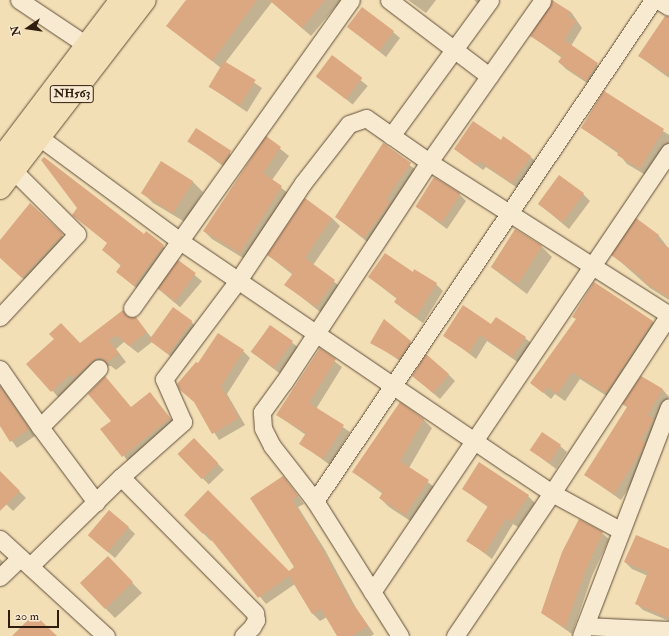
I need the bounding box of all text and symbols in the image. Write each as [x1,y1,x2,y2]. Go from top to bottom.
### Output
north arrow [8,8,48,48]
text: N [8,25,23,37]
road number: NH563 [49,84,95,104]
scale bar [10,602,61,628]
text: 20 m [15,609,39,624]

